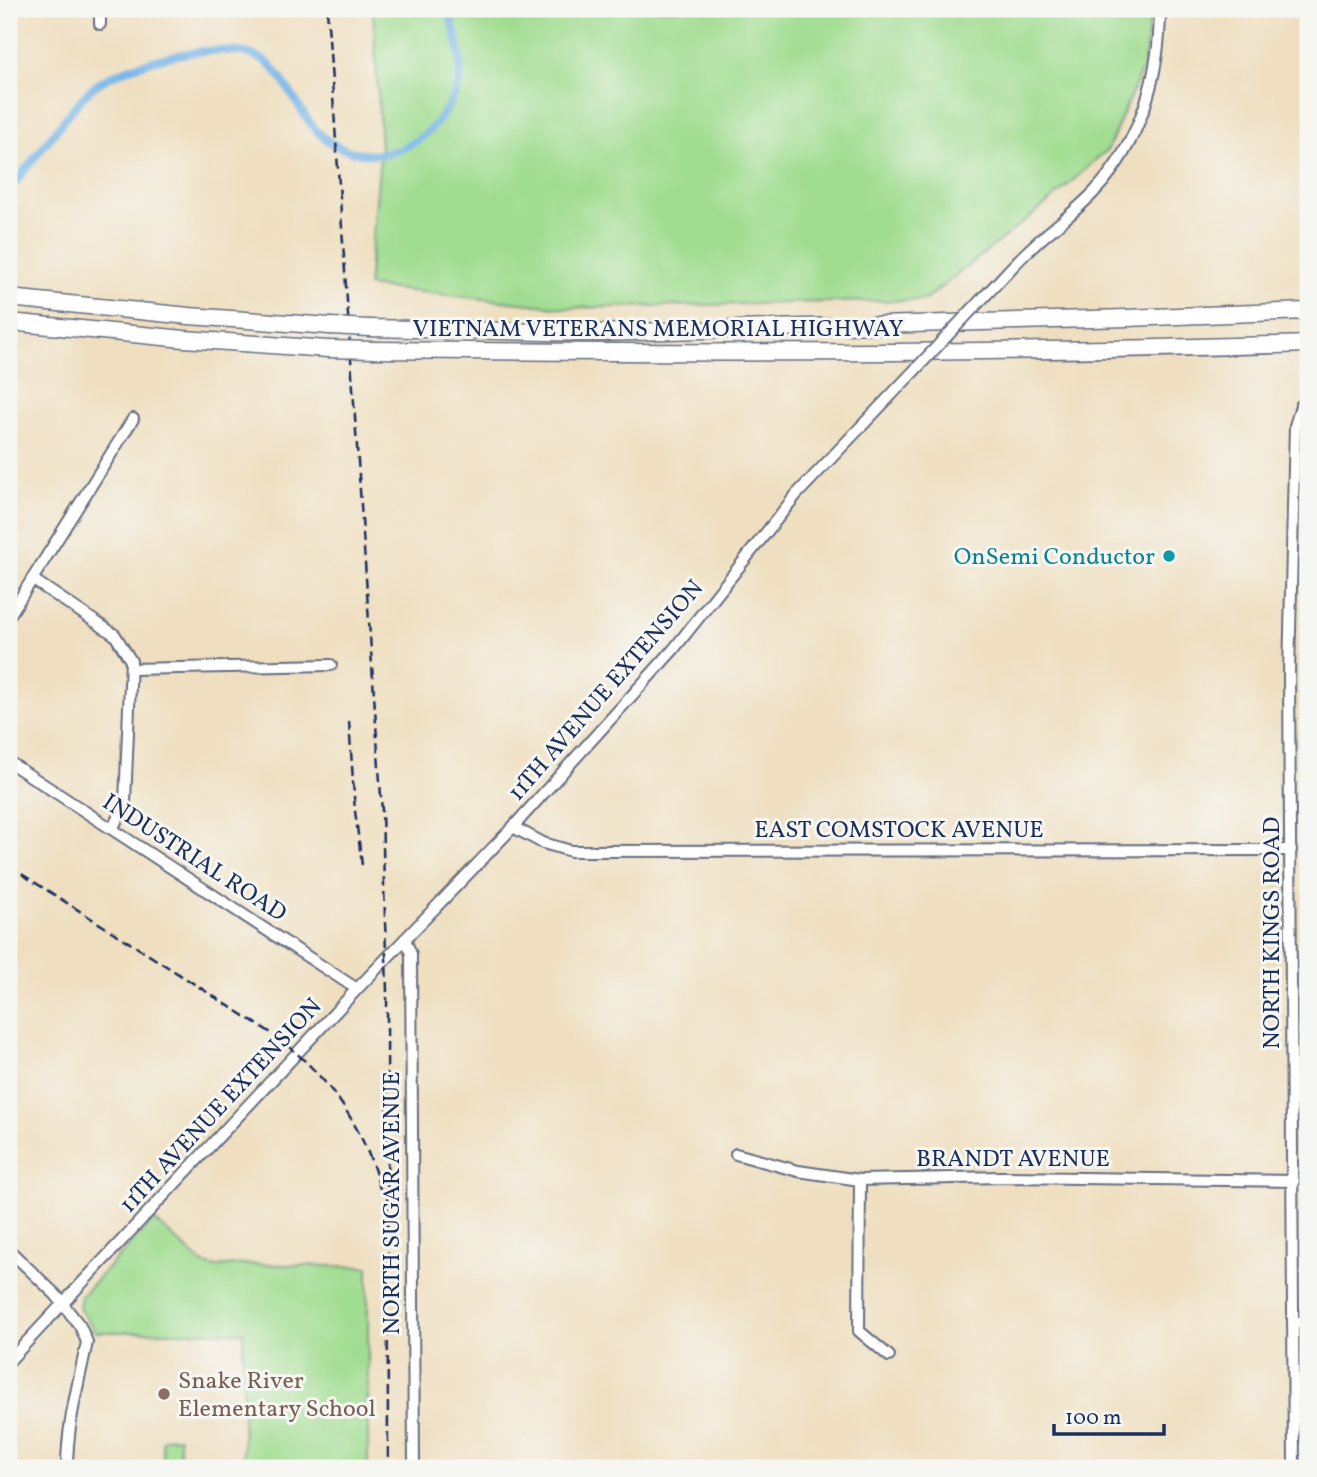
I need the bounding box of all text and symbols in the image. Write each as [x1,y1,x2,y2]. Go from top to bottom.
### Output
street label: VIETNAM VETERANS MEMORIAL HIGHWAY [412,313,904,347]
place label: OnSemi Conductor [954,541,1155,575]
marker: OnSemi Conductor [1161,548,1177,564]
street label: 11TH AVENUE EXTENSION [501,573,712,809]
street label: INDUSTRIAL ROAD [95,786,293,931]
street label: EAST COMSTOCK AVENUE [754,814,1044,848]
street label: NORTH KINGS ROAD [1256,817,1290,1049]
street label: 11TH AVENUE EXTENSION [112,991,330,1222]
street label: NORTH SUGAR AVENUE [376,1071,410,1335]
street label: BRANDT AVENUE [916,1143,1110,1177]
place label: Snake River Elementary School [178,1365,376,1427]
marker: Snake River Elementary School [156,1386,172,1402]
scale bar [1054,1393,1165,1437]
text: 100 m [1065,1404,1122,1433]

